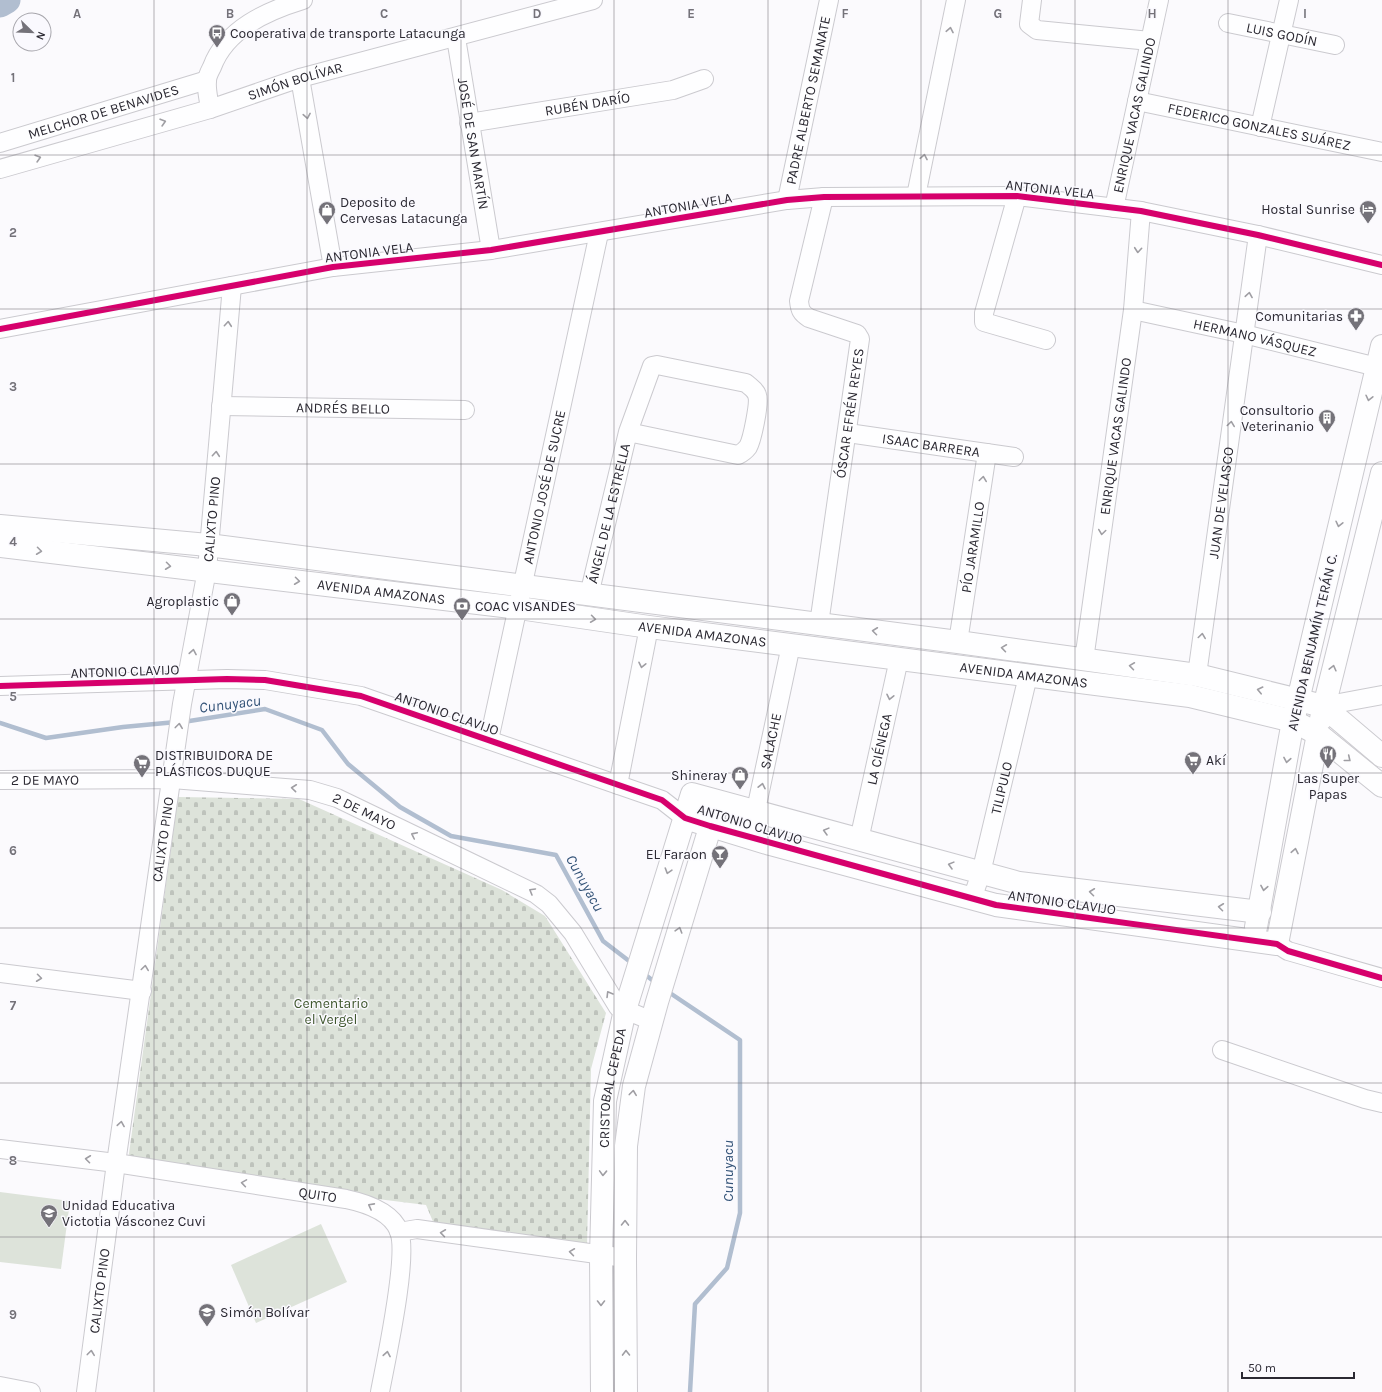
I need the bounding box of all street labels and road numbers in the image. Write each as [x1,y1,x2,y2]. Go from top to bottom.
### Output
street label: PADRE ALBERTO SEMANATE [782,15,834,186]
street label: LUIS GODÍN [1245,19,1319,50]
street label: ENRIQUE VACAS GALINDO [1109,36,1160,195]
street label: SIMÓN BOLÍVAR [246,59,344,104]
street label: JOSÉ DE SAN MARTÍN [454,77,492,211]
street label: MELCHOR DE BENAVIDES [26,81,181,143]
street label: RUBÉN DARÍO [544,89,631,120]
street label: FEDERICO GONZALES SUÁREZ [1166,100,1352,154]
street label: ANTONIA VELA [1005,176,1095,203]
street label: ANTONIA VELA [643,189,733,222]
street label: ANTONIA VELA [324,239,414,266]
street label: HERMANO VÁSQUEZ [1192,315,1318,361]
street label: ÓSCAR EFRÉN REYES [832,347,868,479]
street label: ENRIQUE VACAS GALINDO [1096,356,1135,516]
street label: ANDRÉS BELLO [296,399,390,418]
street label: ANTONIO JOSÉ DE SUCRE [519,408,569,566]
street label: ISAAC BARRERA [881,430,981,461]
street label: ÁNGEL DE LA ESTRELLA [583,442,634,585]
street label: JUAN DE VELASCO [1205,446,1238,560]
street label: CALIXTO PINO [200,476,224,563]
street label: PÍO JARAMILLO [958,500,988,594]
street label: AVENIDA BENJAMÍN TERÁN C. [1283,551,1341,732]
street label: AVENIDA AMAZONAS [316,576,446,608]
street label: AVENIDA AMAZONAS [637,618,767,651]
street label: AVENIDA AMAZONAS [959,659,1089,692]
street label: ANTONIO CLAVIJO [70,661,180,682]
street label: ANTONIO CLAVIJO [393,688,501,739]
street label: SALACHE [757,712,785,771]
street label: LA CIÉNEGA [863,712,896,787]
street label: TILIPULO [987,760,1016,816]
street label: 2 DE MAYO [11,772,79,789]
street label: 2 DE MAYO [330,789,398,834]
street label: CALIXTO PINO [149,796,178,883]
street label: ANTONIO CLAVIJO [695,800,804,849]
street label: ANTONIO CLAVIJO [1007,887,1117,918]
street label: CRISTOBAL CEPEDA [596,1026,630,1148]
street label: QUITO [297,1184,338,1206]
street label: CALIXTO PINO [86,1247,114,1335]

